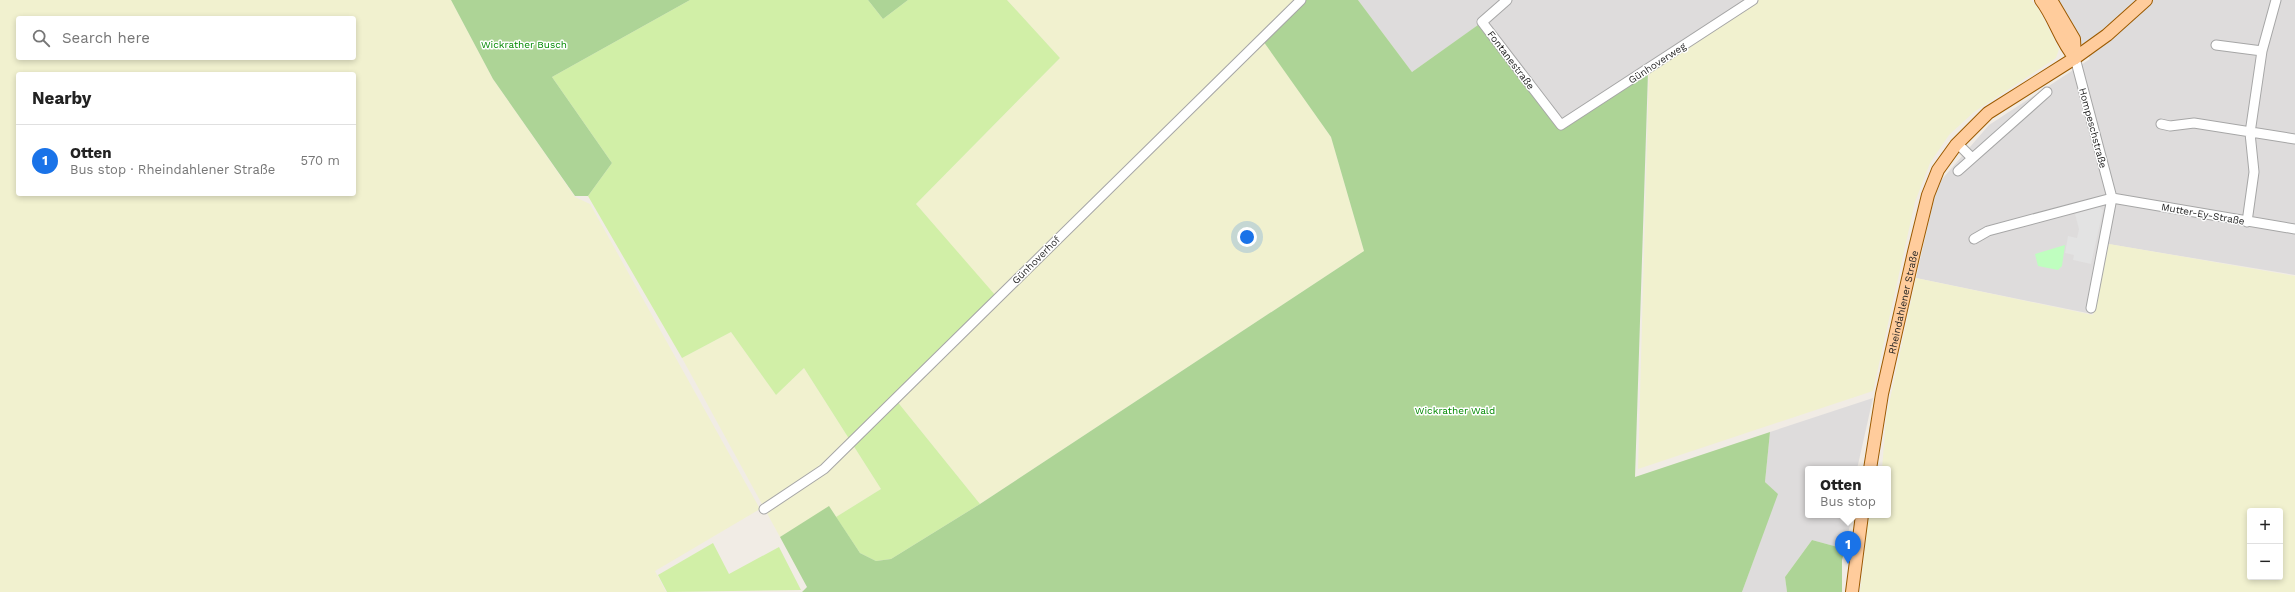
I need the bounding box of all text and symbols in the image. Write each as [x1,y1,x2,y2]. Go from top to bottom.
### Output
search box [16,16,356,60]
icon: search [30,27,52,49]
text: Search here [62,29,150,47]
street label: Fontanestraße [1485,29,1537,92]
park label: Wickrather Busch [481,39,567,50]
street label: Günhoverweg [1626,40,1688,86]
street label: Hompeschstraße [2077,87,2109,170]
text: Nearby [32,88,91,108]
text: Otten [70,144,112,162]
text: 1 [42,153,48,168]
text: 570 m [300,153,340,168]
text: Bus stop · Rheindahlener Straße [70,162,275,177]
street label: Mutter-Ey-Straße [2160,201,2246,227]
your location [1237,227,1257,247]
street label: Günhoverhof [1010,234,1062,286]
street label: Rheindahlener Straße [1886,249,1920,355]
park label: Wickrather Wald [1415,405,1495,416]
popup [1805,466,1891,518]
text: Otten [1820,476,1862,494]
text: Bus stop [1820,494,1876,509]
map controls [2247,508,2283,580]
button: + [2247,508,2283,544]
pin: 1 [1835,531,1861,564]
button: − [2247,544,2283,580]

